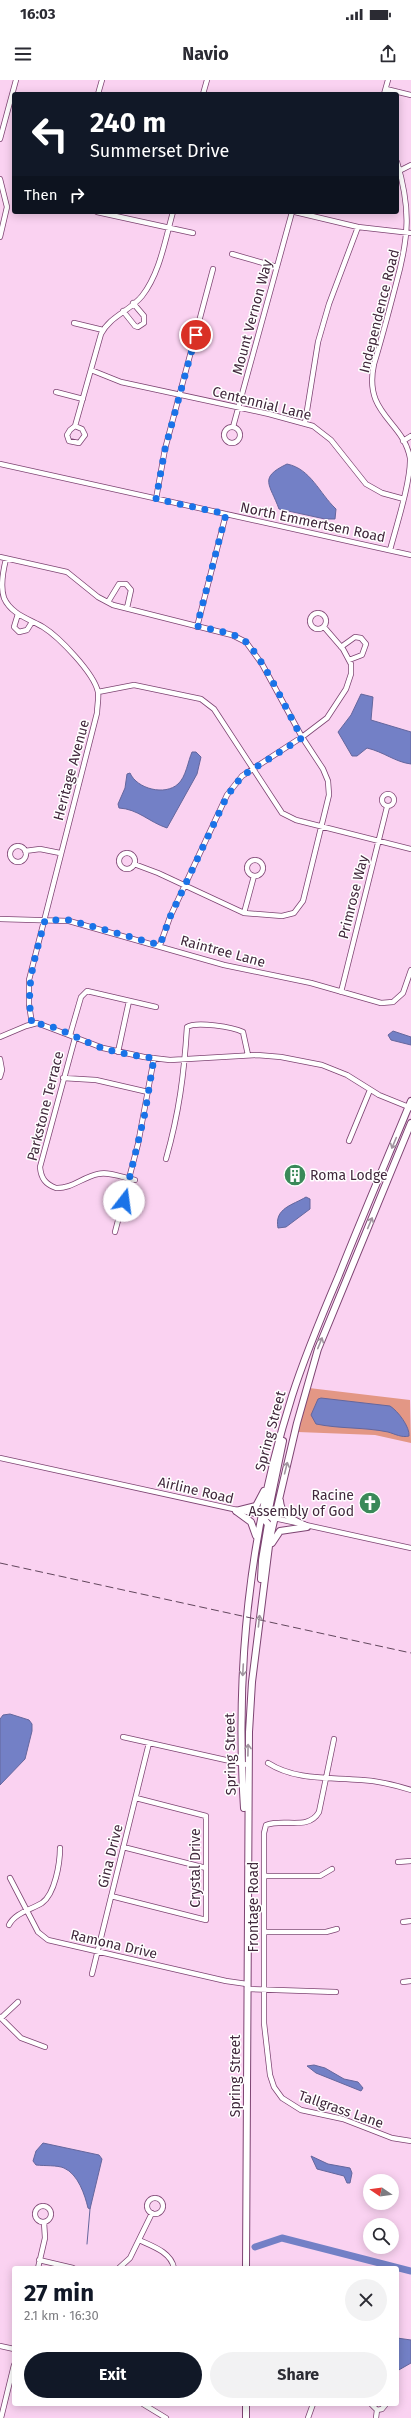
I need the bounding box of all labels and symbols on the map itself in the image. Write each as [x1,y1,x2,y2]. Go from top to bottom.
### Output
street label: Independence Road [356,248,403,375]
street label: Mount Vernon Way [229,258,276,377]
pin [179,318,213,352]
street label: Centennial Lane [210,383,313,424]
street label: North Emmertsen Road [239,499,387,546]
street label: Heritage Avenue [50,718,93,822]
street label: Primrose Way [335,853,372,941]
street label: Raintree Lane [178,932,267,971]
street label: Parkstone Terrace [24,1049,67,1163]
one-way arrow [389,1136,397,1148]
building icon: Roma Lodge [282,1162,308,1188]
place label: Roma Lodge [310,1167,388,1184]
position arrow [103,1180,145,1222]
one-way arrow [367,1217,375,1229]
one-way arrow [317,1337,324,1349]
street label: Spring Street [252,1388,290,1473]
one-way arrow [283,1462,290,1475]
street label: Airline Road [156,1474,235,1507]
place label: Racine Assembly of God [249,1487,354,1520]
church icon: Racine Assembly of God [357,1490,383,1516]
one-way arrow [256,1615,263,1628]
one-way arrow [239,1663,246,1676]
street label: Spring Street [221,1712,240,1795]
one-way arrow [244,1744,252,1757]
street label: Gina Drive [94,1822,127,1890]
street label: Crystal Drive [187,1828,204,1908]
street label: Frontage Road [245,1862,262,1952]
street label: Ramona Drive [69,1926,159,1963]
street label: Spring Street [227,2034,244,2117]
street label: Tallgrass Lane [296,2087,386,2132]
north arrow [363,2174,399,2210]

